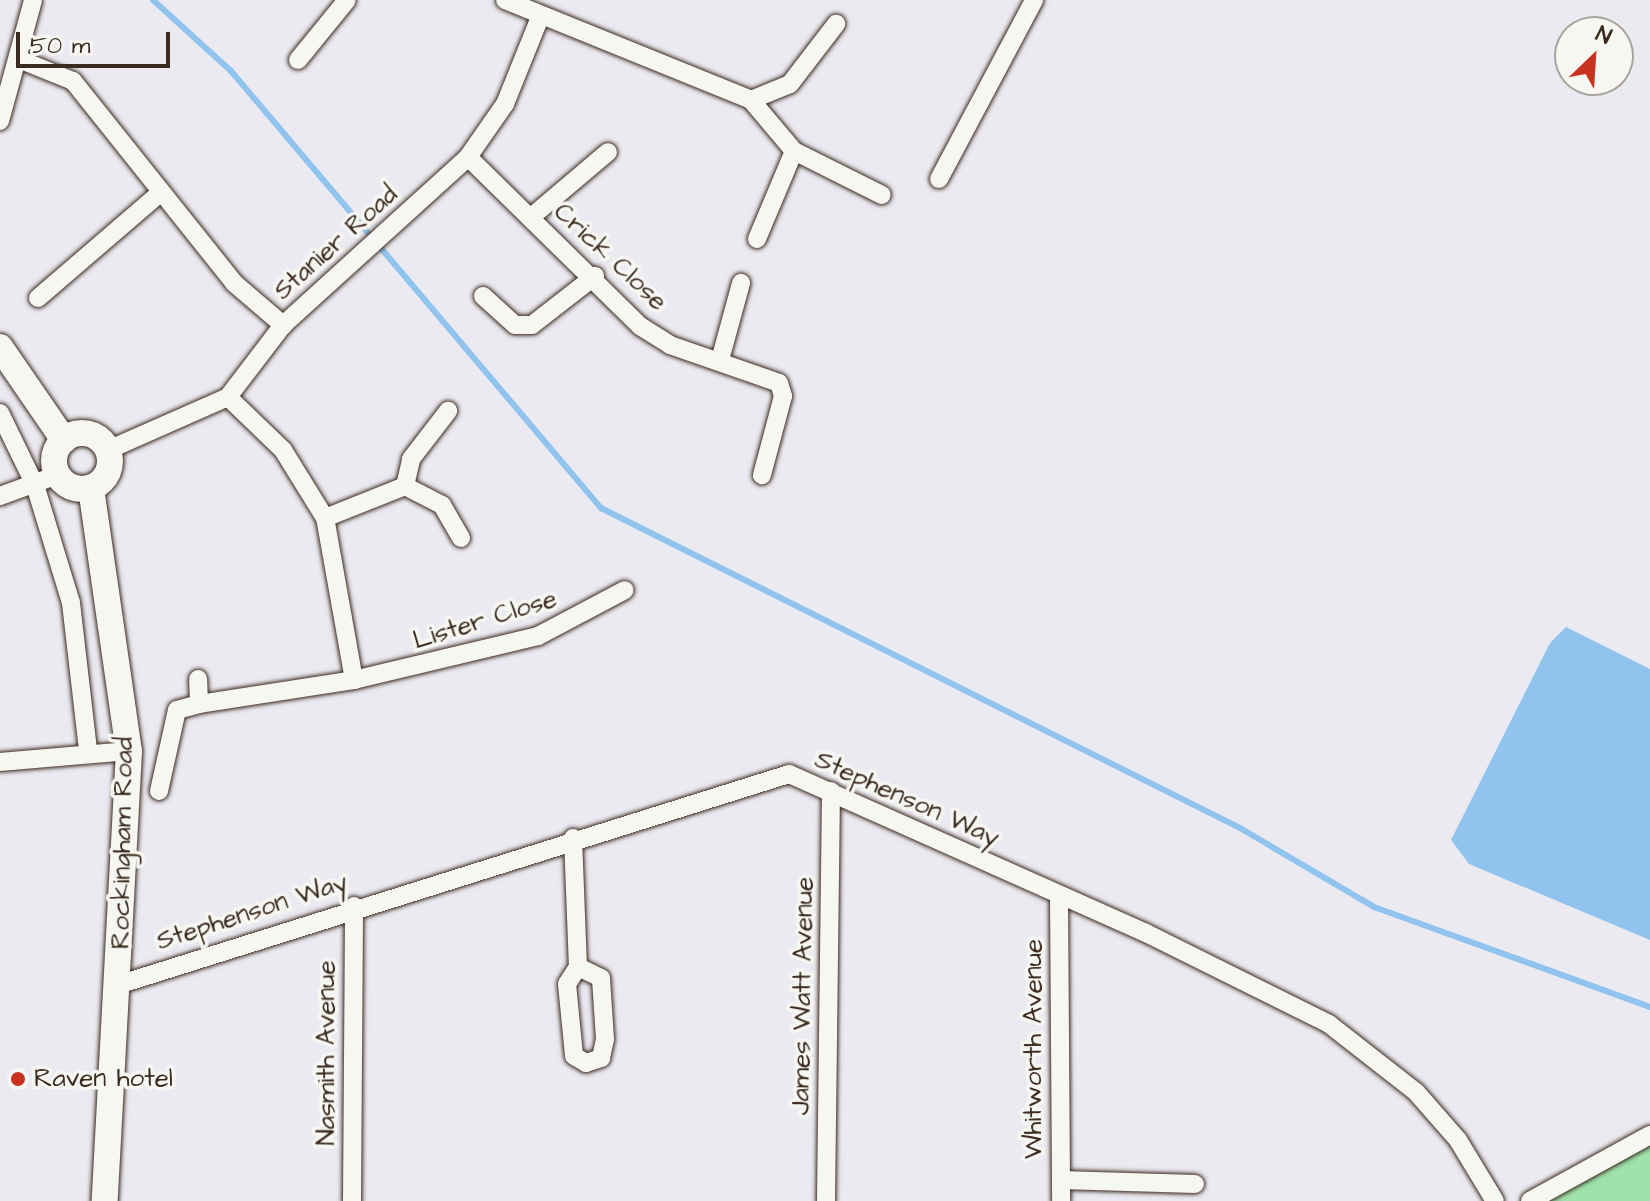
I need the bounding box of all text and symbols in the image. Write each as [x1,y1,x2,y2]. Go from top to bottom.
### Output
scale bar [20,16,174,66]
north arrow [1554,16,1634,96]
text: N [1591,19,1616,53]
text: 50 m [30,29,90,63]
street label: Stanier Road [268,179,404,307]
street label: Crick Close [547,197,673,317]
street label: Lister Close [409,583,561,657]
street label: Rockingham Road [106,737,140,949]
street label: Stephenson Way [810,744,1004,854]
street label: Stephenson Way [153,866,351,958]
street label: James Watt Avenue [785,877,821,1115]
street label: Whitworth Avenue [1018,939,1050,1159]
street label: Nasmith Avenue [311,960,343,1146]
place label: Raven hotel [34,1063,173,1095]
marker: Raven hotel [9,1070,27,1088]

